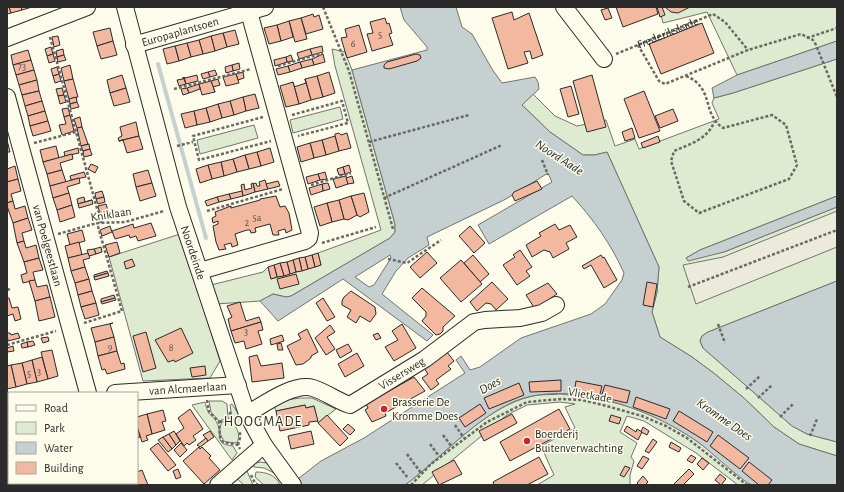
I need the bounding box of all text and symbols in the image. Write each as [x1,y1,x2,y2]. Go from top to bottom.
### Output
street label: Europaplantsoen [140,15,220,48]
street label: Frederikskade [635,15,700,51]
house number: 5 [378,30,382,40]
house number: 6 [351,39,356,49]
house number: 73 [18,62,26,72]
water label: Noord Aade [533,138,585,178]
street label: van Poelgeestlaan [31,203,65,288]
street label: Kniklaan [90,205,132,223]
house number: 5a [253,213,262,223]
house number: 2 [245,218,250,228]
street label: Noordeinde [179,224,208,281]
house number: 3 [244,327,248,337]
house number: 9 [108,342,113,352]
house number: 8 [169,343,174,353]
street label: Vissersweg [377,355,427,392]
house number: 3 [37,367,41,377]
house number: 5 [27,369,31,379]
water label: Does [477,375,503,397]
street label: van Alcmaerlaan [149,380,227,397]
street label: Vlietkade [567,385,613,405]
legend [8,392,138,484]
place label: Brasserie De Kromme Does [392,396,458,422]
water label: Kromme Does [694,396,754,444]
text: Road [44,402,68,414]
marker: Brasserie De Kromme Does [379,404,389,414]
district label: HOOGMADE [224,415,302,429]
text: Park [44,422,65,434]
place label: Boerderij Buitenverwachting [535,428,623,454]
marker: Boerderij Buitenverwachting [522,436,532,446]
text: Water [44,442,73,454]
text: Building [44,462,84,474]

